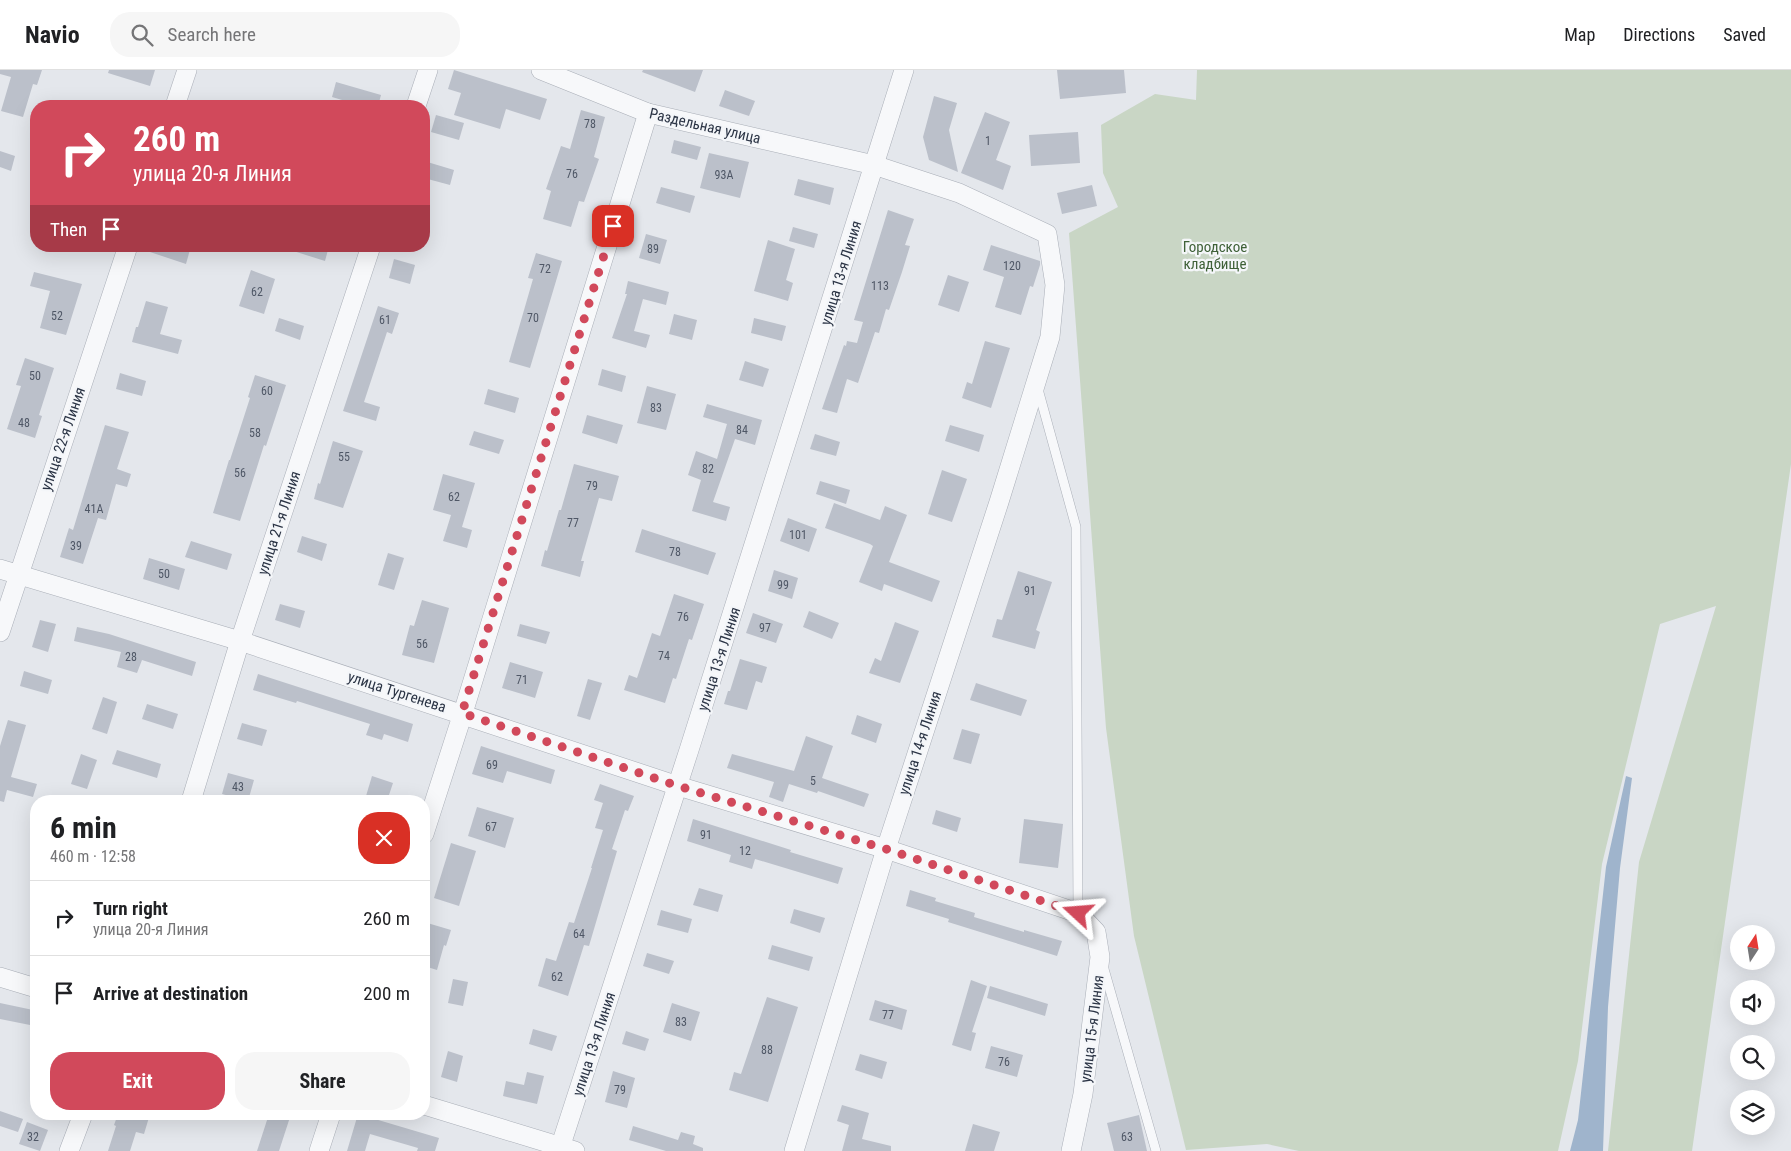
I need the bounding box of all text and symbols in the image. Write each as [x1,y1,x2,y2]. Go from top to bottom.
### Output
search box [110,12,460,57]
text: Navio [25,21,80,49]
icon: search [128,21,156,49]
text: Search here [168,23,256,46]
text: Map [1564,24,1595,45]
text: Directions [1623,24,1695,45]
text: Saved [1723,24,1766,45]
street label: Раздельная улица [648,104,762,148]
house number: 78 [584,117,596,131]
text: 260 m [133,119,220,160]
icon: right [50,120,115,185]
house number: 1 [985,134,991,148]
text: улица 20-я Линия [133,161,292,186]
house number: 76 [566,167,578,181]
house number: 93А [715,168,733,182]
pin [592,205,634,247]
icon: arrive [599,212,627,240]
icon: arrive [97,215,125,243]
text: Then [50,218,87,241]
street label: улица 13-я Линия [817,219,865,327]
park label: Городское кладбище [1183,238,1247,273]
house number: 89 [647,242,659,256]
house number: 120 [1003,259,1021,273]
house number: 72 [539,262,551,276]
house number: 113 [871,279,889,293]
house number: 62 [251,285,263,299]
house number: 52 [51,309,63,323]
house number: 70 [527,311,539,325]
house number: 61 [379,313,391,327]
house number: 50 [29,369,41,383]
house number: 60 [261,384,273,398]
street label: улица 22-я Линия [37,385,89,493]
house number: 83 [650,401,662,415]
house number: 48 [18,416,30,430]
house number: 84 [736,423,748,437]
house number: 58 [249,426,261,440]
house number: 55 [338,450,350,464]
house number: 82 [702,462,714,476]
house number: 56 [234,466,246,480]
street label: улица 21-я Линия [254,469,304,577]
house number: 79 [586,479,598,493]
house number: 62 [448,490,460,504]
house number: 41А [85,502,103,516]
house number: 77 [567,516,579,530]
house number: 101 [789,528,807,542]
house number: 39 [70,539,82,553]
house number: 78 [669,545,681,559]
house number: 50 [158,567,170,581]
house number: 99 [777,578,789,592]
house number: 91 [1024,584,1036,598]
street label: улица 13-я Линия [694,605,744,713]
house number: 76 [677,610,689,624]
house number: 97 [759,621,771,635]
house number: 56 [416,637,428,651]
house number: 74 [658,649,670,663]
house number: 28 [125,650,137,664]
street label: улица Тургенева [346,668,448,716]
house number: 71 [516,673,528,687]
street label: улица 14-я Линия [895,689,945,797]
house number: 69 [486,758,498,772]
house number: 5 [810,774,816,788]
house number: 43 [232,780,244,794]
text: 6 min [50,810,117,845]
button: close [358,812,410,864]
house number: 67 [485,820,497,834]
house number: 91 [700,828,712,842]
house number: 12 [739,844,751,858]
text: 460 m · 12:58 [50,847,136,866]
position arrow [1051,886,1103,938]
text: Turn right [93,897,168,920]
icon: right [50,904,78,932]
text: 260 m [363,907,410,930]
text: улица 20-я Линия [93,920,209,939]
north arrow [1730,925,1775,970]
map controls [1730,925,1775,1135]
house number: 64 [573,927,585,941]
house number: 62 [551,970,563,984]
street label: улица 15-я Линия [1076,974,1108,1084]
icon: arrive [50,979,78,1007]
button: sound [1730,980,1775,1025]
text: Arrive at destination [93,982,248,1005]
text: 200 m [363,982,410,1005]
street label: улица 13-я Линия [569,990,619,1098]
house number: 77 [882,1008,894,1022]
house number: 83 [675,1015,687,1029]
button: search [1730,1035,1775,1080]
house number: 88 [761,1043,773,1057]
button: Exit [50,1052,225,1110]
button: Share [235,1052,410,1110]
house number: 76 [998,1055,1010,1069]
house number: 79 [614,1083,626,1097]
button: layers [1730,1090,1775,1135]
house number: 32 [27,1130,39,1144]
house number: 63 [1121,1130,1133,1144]

